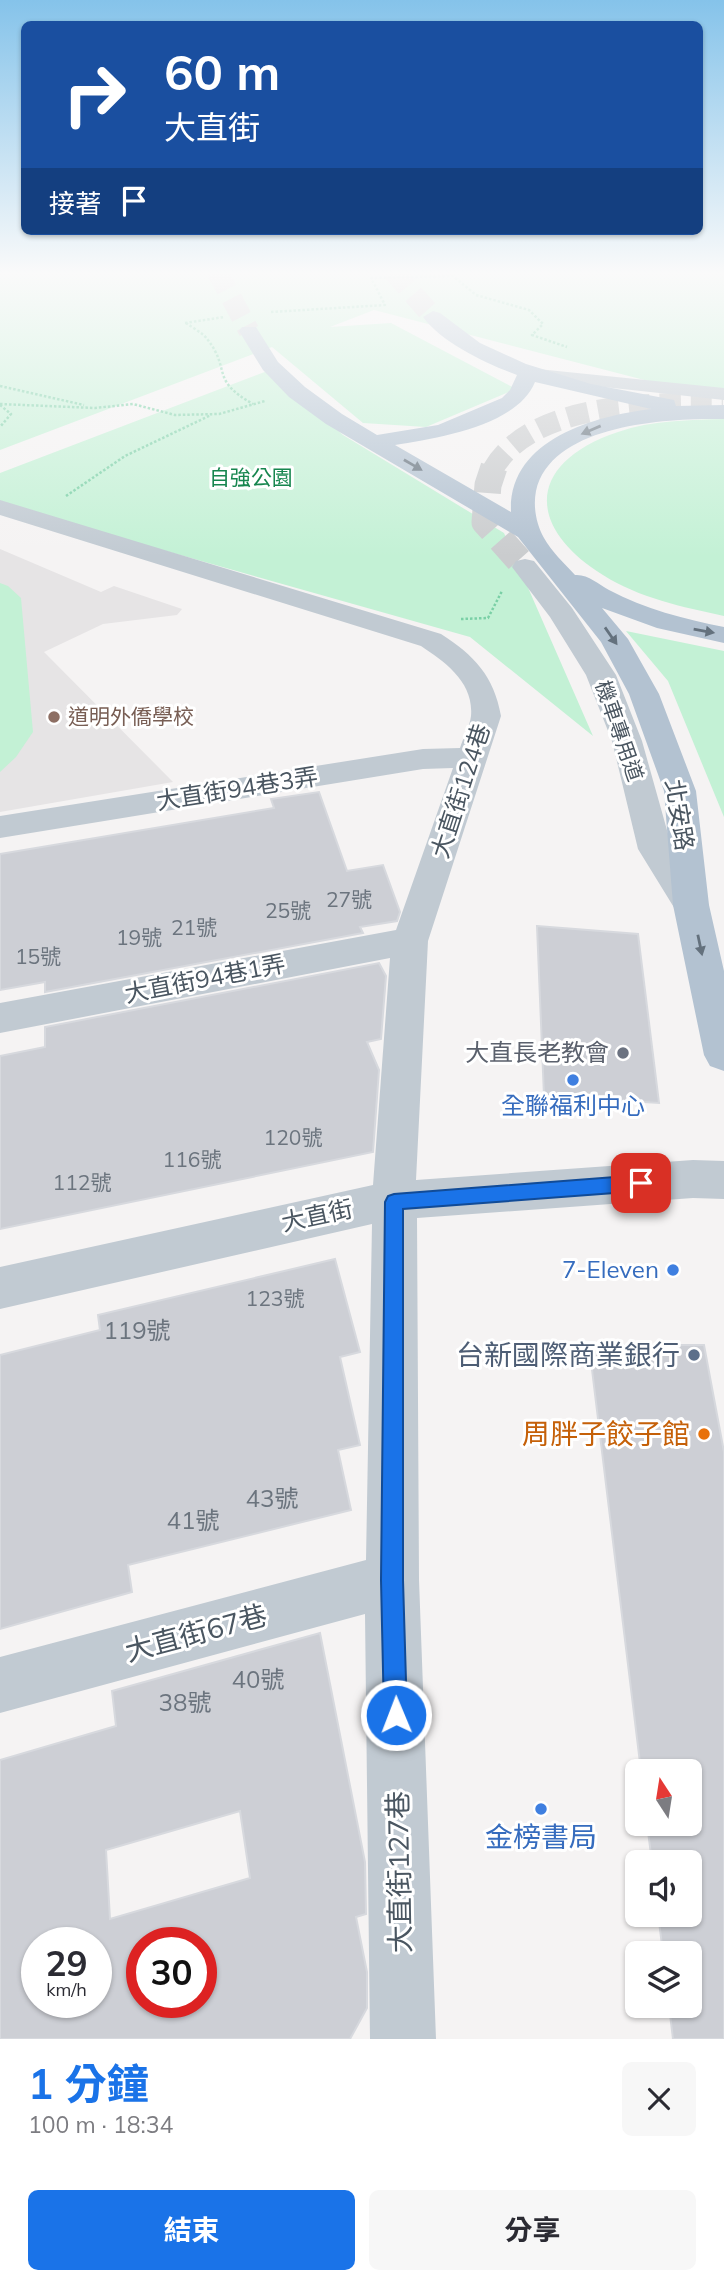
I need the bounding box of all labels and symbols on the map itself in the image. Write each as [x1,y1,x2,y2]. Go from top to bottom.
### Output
one-way arrow [580,425,601,436]
one-way arrow [403,458,422,471]
park label: 自強公園 [209,464,293,490]
one-way arrow [693,626,715,637]
one-way arrow [604,627,618,645]
street label: 機車專用道 [591,677,649,785]
place label: 道明外僑學校 [68,703,194,729]
marker: 道明外僑學校 [46,709,62,725]
street label: 大直街124巷 [424,720,496,862]
street label: 大直街94巷3弄 [154,760,320,816]
street label: 北安路 [660,777,700,853]
house number: 27號 [326,886,372,912]
house number: 25號 [265,897,311,923]
house number: 21號 [171,914,217,940]
house number: 19號 [116,924,162,950]
one-way arrow [695,934,706,956]
house number: 15號 [15,943,61,969]
street label: 大直街94巷1弄 [122,948,288,1008]
place label: 大直長老教會 [465,1037,609,1067]
marker: 大直長老教會 [615,1045,631,1061]
marker: 全聯福利中心 [565,1072,581,1088]
place label: 全聯福利中心 [501,1090,645,1120]
house number: 120號 [264,1124,322,1150]
house number: 116號 [163,1146,221,1172]
pin [611,1153,671,1213]
house number: 112號 [53,1169,111,1195]
street label: 大直街 [278,1193,355,1237]
place label: 7-Eleven [562,1254,659,1284]
marker: 7-Eleven [665,1262,681,1278]
house number: 123號 [246,1285,304,1311]
house number: 119號 [103,1315,171,1345]
place label: 台新國際商業銀行 [456,1337,680,1372]
marker: 台新國際商業銀行 [686,1347,702,1363]
place label: 周胖子餃子館 [522,1416,690,1451]
marker: 周胖子餃子館 [696,1426,712,1442]
house number: 43號 [246,1483,298,1513]
house number: 41號 [167,1505,219,1535]
street label: 大直街67巷 [121,1597,271,1668]
house number: 40號 [232,1664,284,1694]
position arrow [359,1678,433,1752]
house number: 38號 [159,1687,211,1717]
north arrow [625,1759,702,1836]
street label: 大直街127巷 [380,1791,417,1954]
marker: 金榜書局 [533,1801,549,1817]
place label: 金榜書局 [485,1819,597,1854]
speed limit sign: 30 [126,1927,217,2018]

